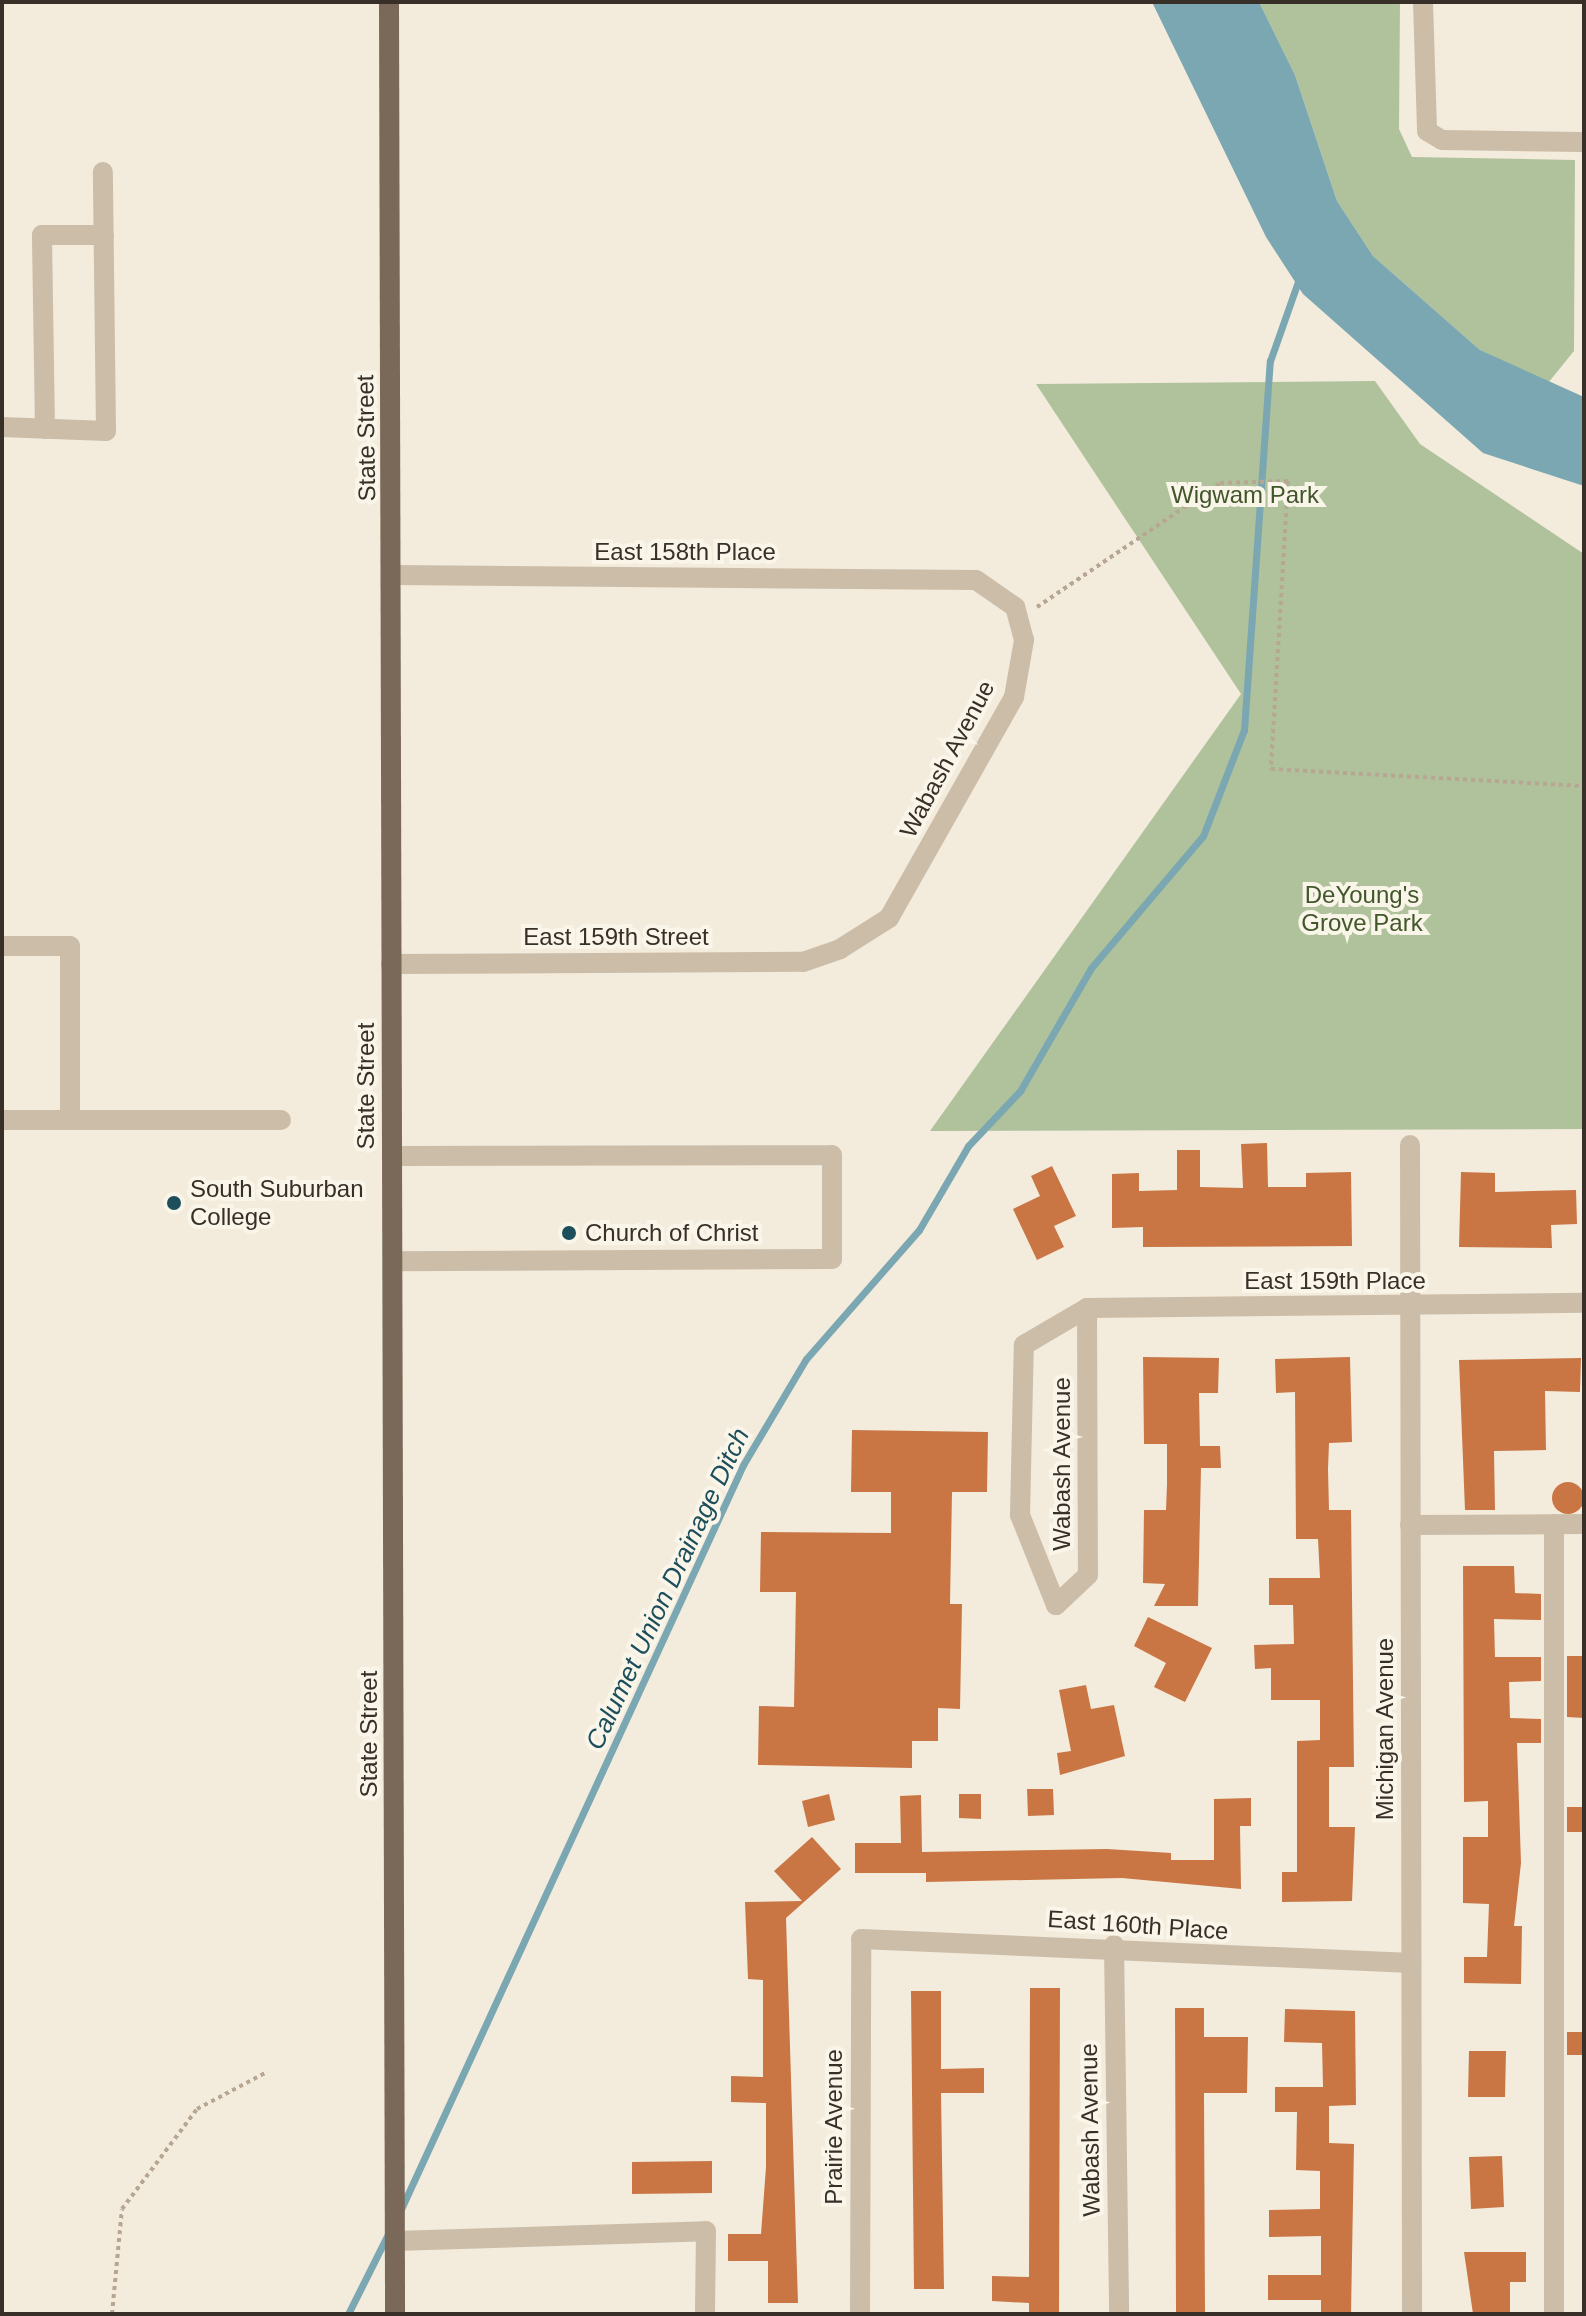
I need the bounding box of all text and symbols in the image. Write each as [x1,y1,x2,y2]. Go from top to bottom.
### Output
street label: State Street [350,374,382,502]
park label: Wigwam Park [1171,481,1319,509]
street label: East 158th Place [594,538,776,566]
street label: Wabash Avenue [893,675,1001,843]
park label: DeYoung's Grove Park [1301,881,1423,937]
street label: East 159th Street [523,923,709,951]
street label: State Street [352,1023,380,1149]
place label: South Suburban College [190,1175,363,1231]
marker: South Suburban College [165,1194,183,1212]
place label: Church of Christ [585,1219,758,1247]
marker: Church of Christ [560,1224,578,1242]
street label: East 159th Place [1244,1267,1426,1295]
street label: Wabash Avenue [1048,1377,1076,1551]
water label: Calumet Union Drainage Ditch [580,1423,756,1755]
street label: Michigan Avenue [1371,1637,1399,1821]
street label: State Street [355,1671,383,1797]
street label: East 160th Place [1046,1904,1230,1946]
street label: Wabash Avenue [1074,2042,1106,2218]
street label: Prairie Avenue [820,2049,848,2205]

